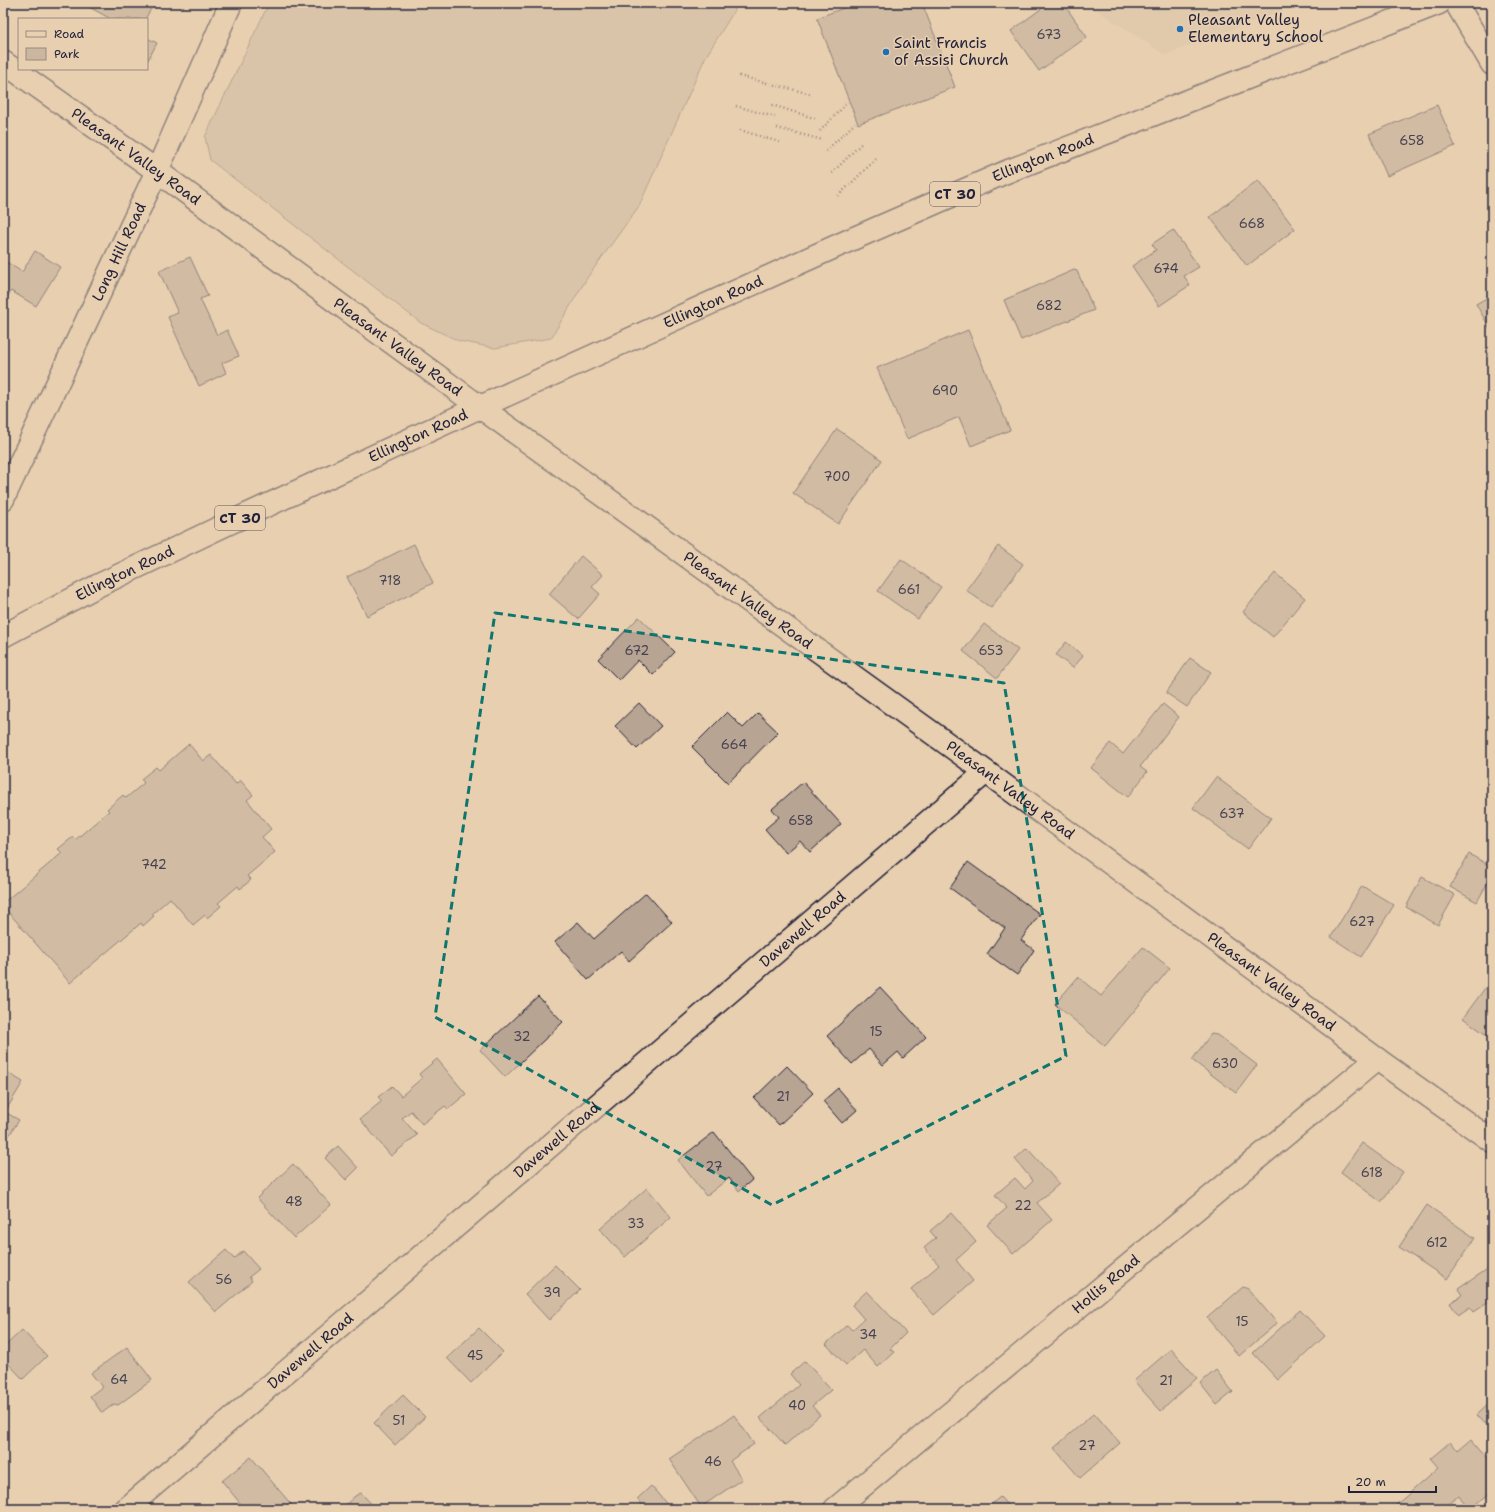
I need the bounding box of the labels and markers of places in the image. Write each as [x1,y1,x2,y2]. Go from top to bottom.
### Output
place label: Pleasant Valley Elementary School [1188,10,1324,47]
marker: Pleasant Valley Elementary School [1175,24,1185,34]
place label: Saint Francis of Assisi Church [894,33,1009,70]
marker: Saint Francis of Assisi Church [881,47,891,57]

